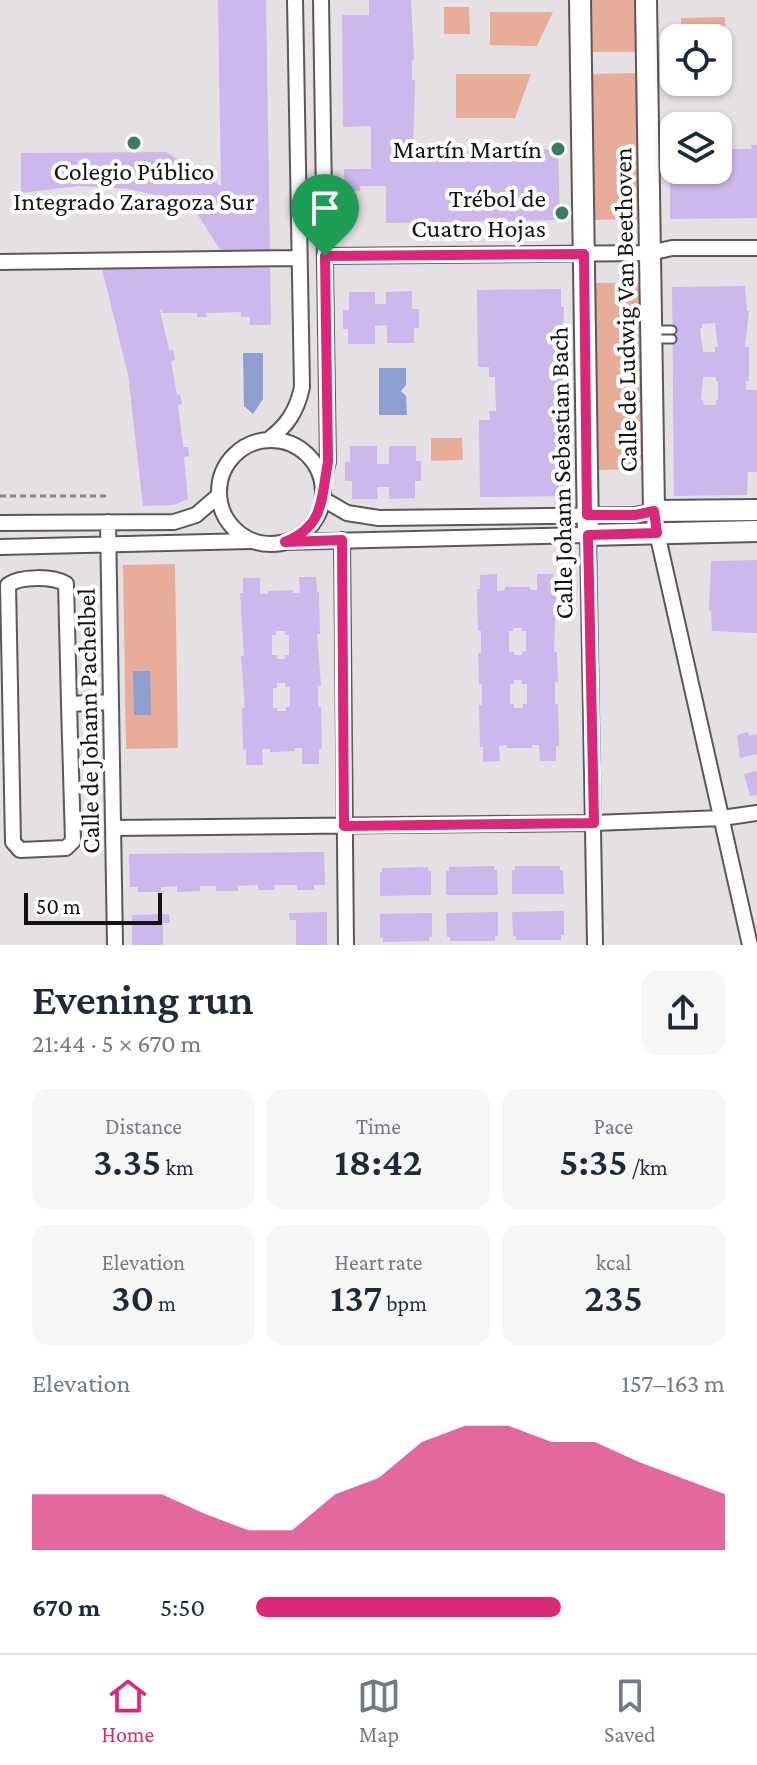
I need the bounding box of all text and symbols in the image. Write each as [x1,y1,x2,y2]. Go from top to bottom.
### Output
map controls [660,24,732,184]
button: locate [660,24,732,96]
button: layers [660,112,732,184]
marker: Colegio Público Integrado Zaragoza Sur [125,134,143,152]
place label: Martín Martín [393,135,542,164]
marker: Martín Martín [549,140,567,158]
street label: Calle de Ludwig Van Beethoven [608,147,643,473]
place label: Colegio Público Integrado Zaragoza Sur [13,157,255,216]
pin [291,174,359,256]
place label: Trébol de Cuatro Hojas [411,184,546,243]
icon: arrive [303,186,347,230]
marker: Trébol de Cuatro Hojas [553,204,571,222]
street label: Calle Johann Sebastian Bach [544,326,579,620]
street label: Calle de Johann Pachelbel [72,588,105,854]
scale bar [24,889,162,925]
text: 50 m [36,894,81,919]
button: share [641,971,725,1055]
text: Evening run [32,975,254,1023]
text: 21:44 · 5 × 670 m [32,1029,202,1058]
text: Distance [105,1114,182,1139]
text: Time [356,1114,401,1139]
text: Pace [594,1114,633,1139]
text: 3.35 [93,1139,161,1184]
text: 18:42 [335,1139,422,1184]
text: 5:35 [559,1139,628,1184]
text: km [161,1155,194,1180]
text: /km [628,1155,668,1180]
text: Elevation [102,1250,185,1275]
text: Heart rate [335,1250,422,1275]
text: kcal [596,1250,631,1275]
text: 30 [111,1275,154,1320]
text: 137 [330,1275,382,1320]
text: 235 [584,1275,643,1320]
text: m [154,1291,176,1316]
text: bpm [382,1291,427,1316]
text: Elevation [32,1369,130,1398]
text: 157–163 m [621,1369,725,1398]
text: 670 m [32,1593,100,1622]
text: 5:50 [160,1593,205,1622]
tab: Home [101,1674,154,1747]
tab: Map [357,1674,401,1747]
tab: Saved [604,1674,656,1747]

